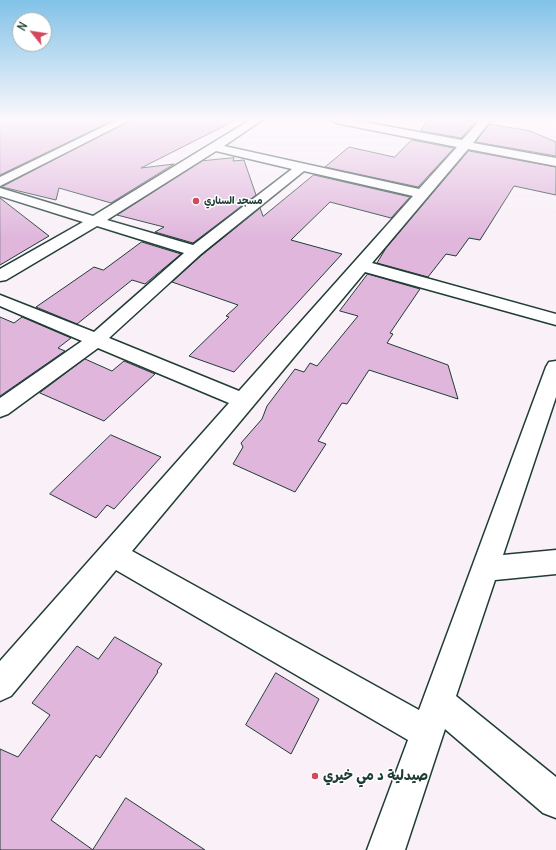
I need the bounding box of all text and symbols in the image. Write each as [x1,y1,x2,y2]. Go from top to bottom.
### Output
north arrow [12,12,52,52]
text: N [15,20,30,33]
place label: مسجد السناري [204,195,263,207]
marker: مسجد السناري [191,196,201,206]
place label: صيدلية د مي خيري [323,768,428,784]
marker: صيدلية د مي خيري [310,771,320,781]

